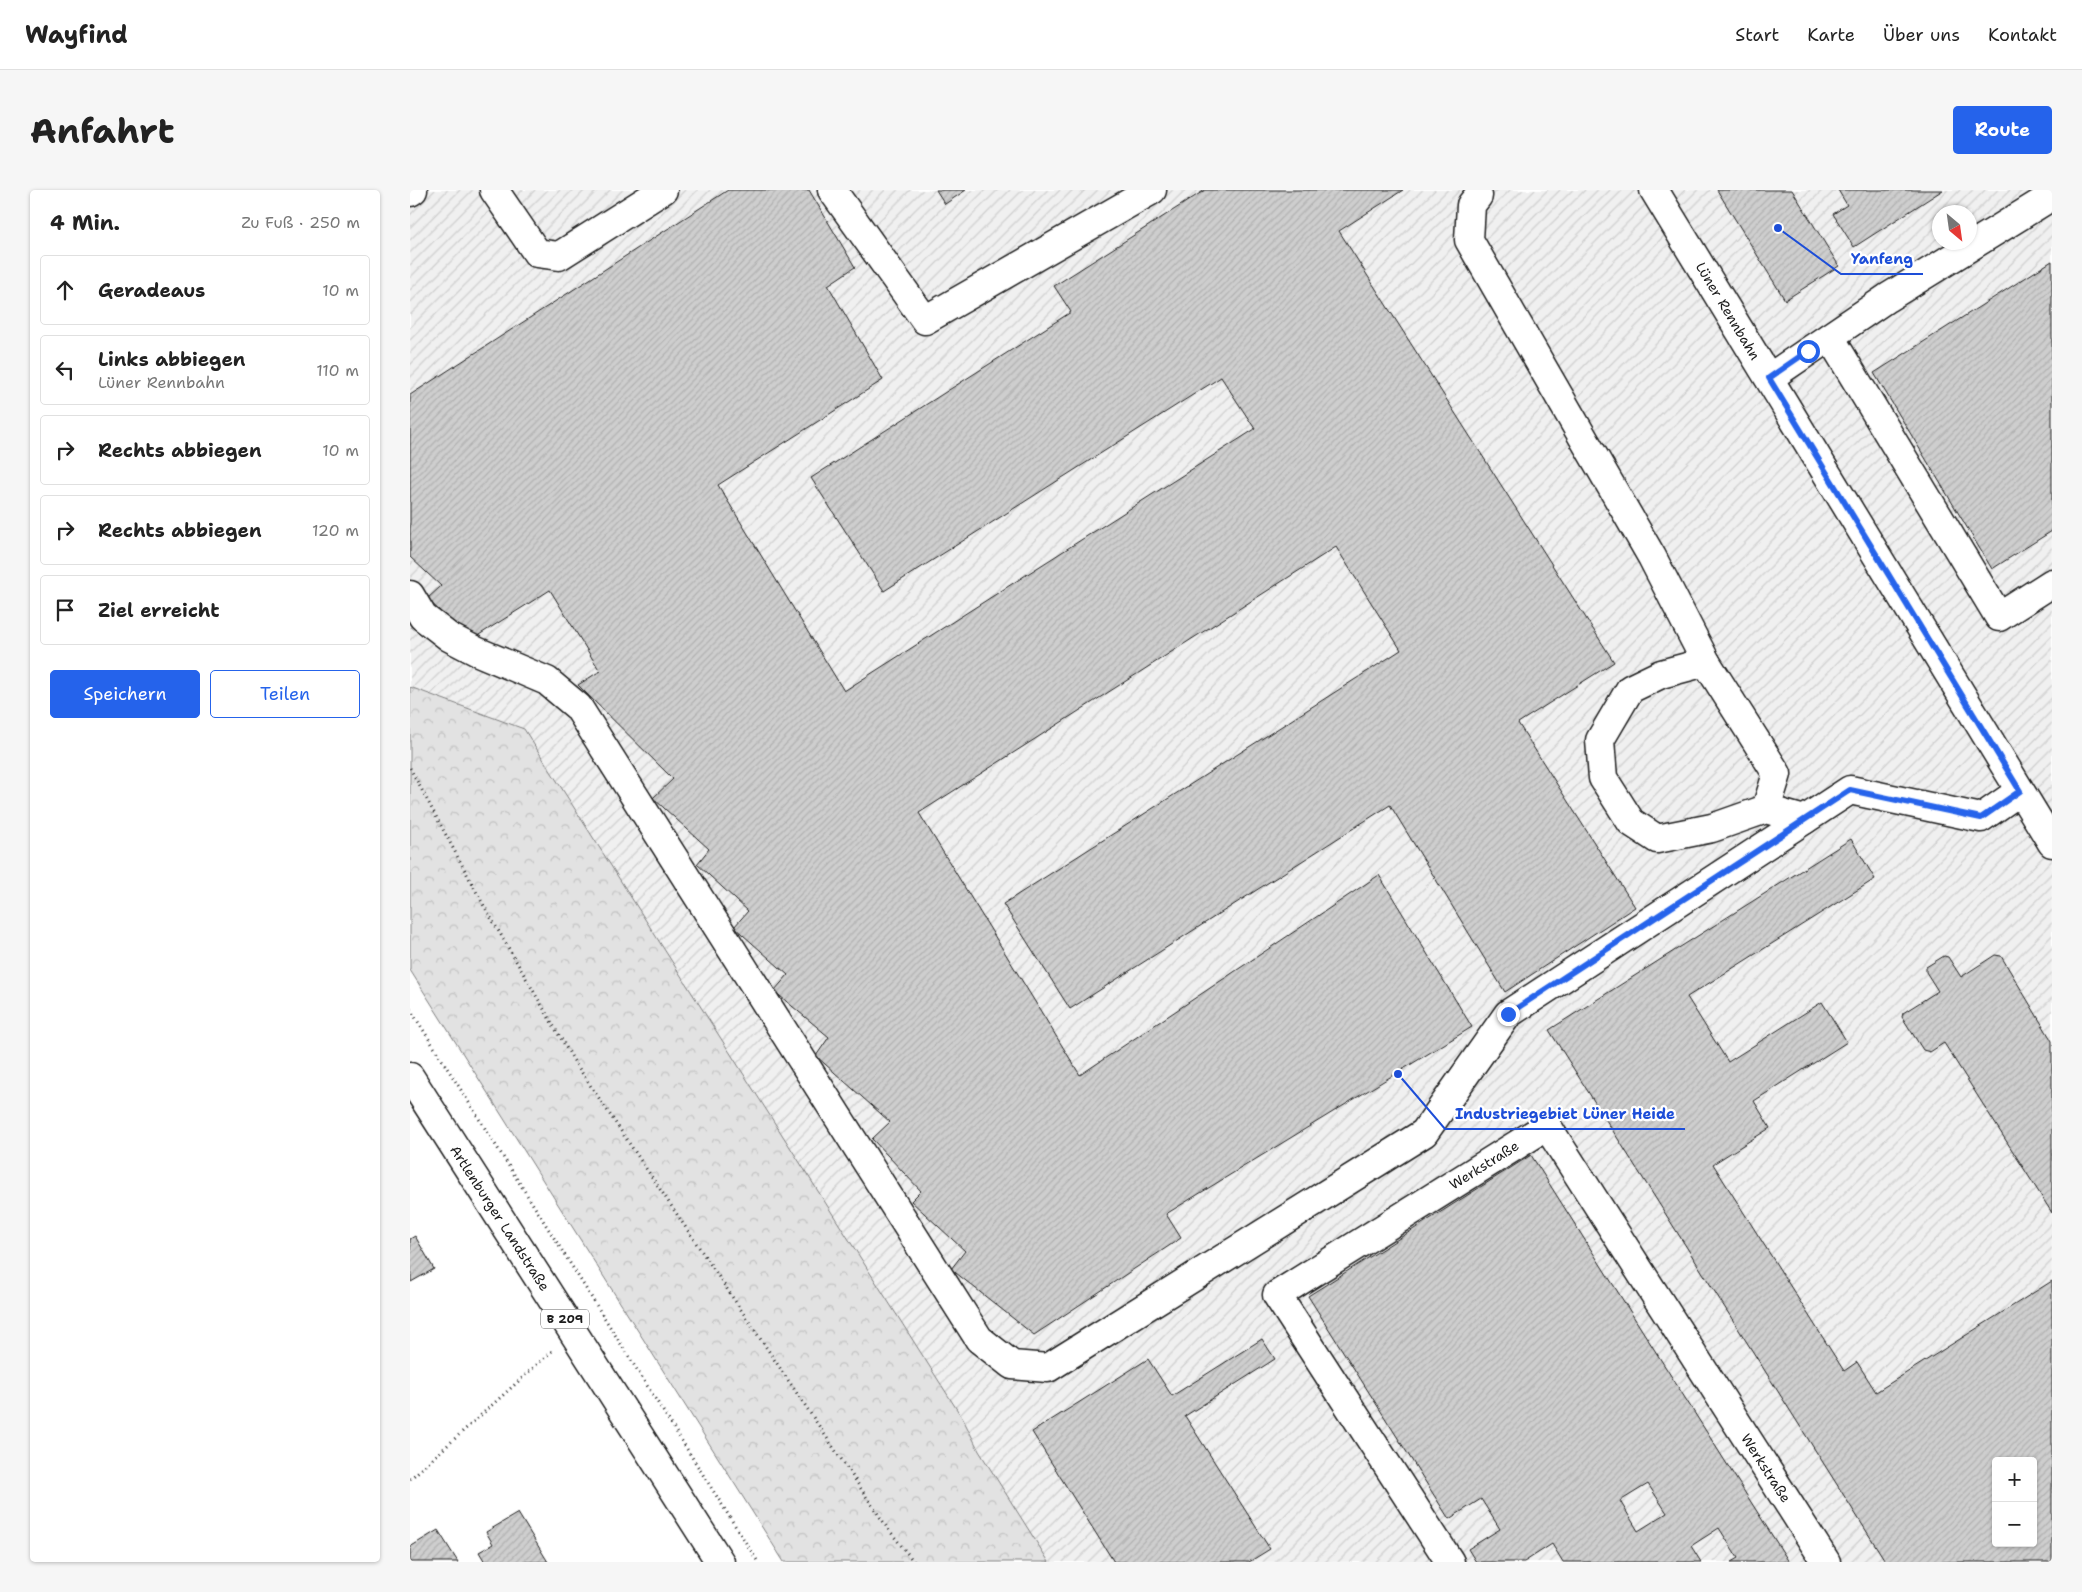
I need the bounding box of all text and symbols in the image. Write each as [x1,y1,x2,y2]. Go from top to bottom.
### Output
text: Wayfind [25,19,128,51]
text: Start [1735,23,1779,47]
text: Karte [1807,23,1855,47]
text: Über uns [1883,23,1960,47]
text: Kontakt [1988,23,2057,47]
button: Route [1953,106,2052,154]
text: Anfahrt [30,107,174,154]
north arrow [1932,205,1977,250]
text: 4 Min. [50,209,120,237]
text: Zu Fuß · 250 m [241,212,360,233]
callout: Yanfeng [1841,244,1923,274]
text: Yanfeng [1851,249,1913,269]
street label: Lüner Rennbahn [1692,259,1764,364]
icon: ahead [51,276,79,304]
text: Geradeaus [98,278,205,303]
text: 10 m [322,280,359,301]
route start [1797,340,1820,363]
text: Links abbiegen [98,347,245,372]
icon: left [51,356,79,384]
text: 110 m [316,360,359,381]
text: Lüner Rennbahn [98,372,225,393]
icon: right [51,436,79,464]
text: Rechts abbiegen [98,438,262,463]
text: 10 m [322,440,359,461]
icon: right [51,516,79,544]
text: Rechts abbiegen [98,518,262,543]
text: 120 m [312,520,359,541]
icon: arrive [51,596,79,624]
text: Ziel erreicht [98,598,219,623]
button: Speichern [50,670,200,718]
button: Teilen [210,670,360,718]
route end [1497,1003,1520,1026]
callout: Industriegebiet Lüner Heide [1445,1099,1685,1129]
text: Industriegebiet Lüner Heide [1455,1104,1675,1124]
street label: Werkstraße [1446,1137,1522,1193]
street label: Artlenburger Landstraße [446,1142,554,1294]
road number: B 209 [541,1310,589,1328]
street label: Werkstraße [1737,1430,1795,1506]
map controls [1992,1457,2037,1547]
button: + [1992,1457,2037,1502]
button: − [1992,1502,2037,1547]

